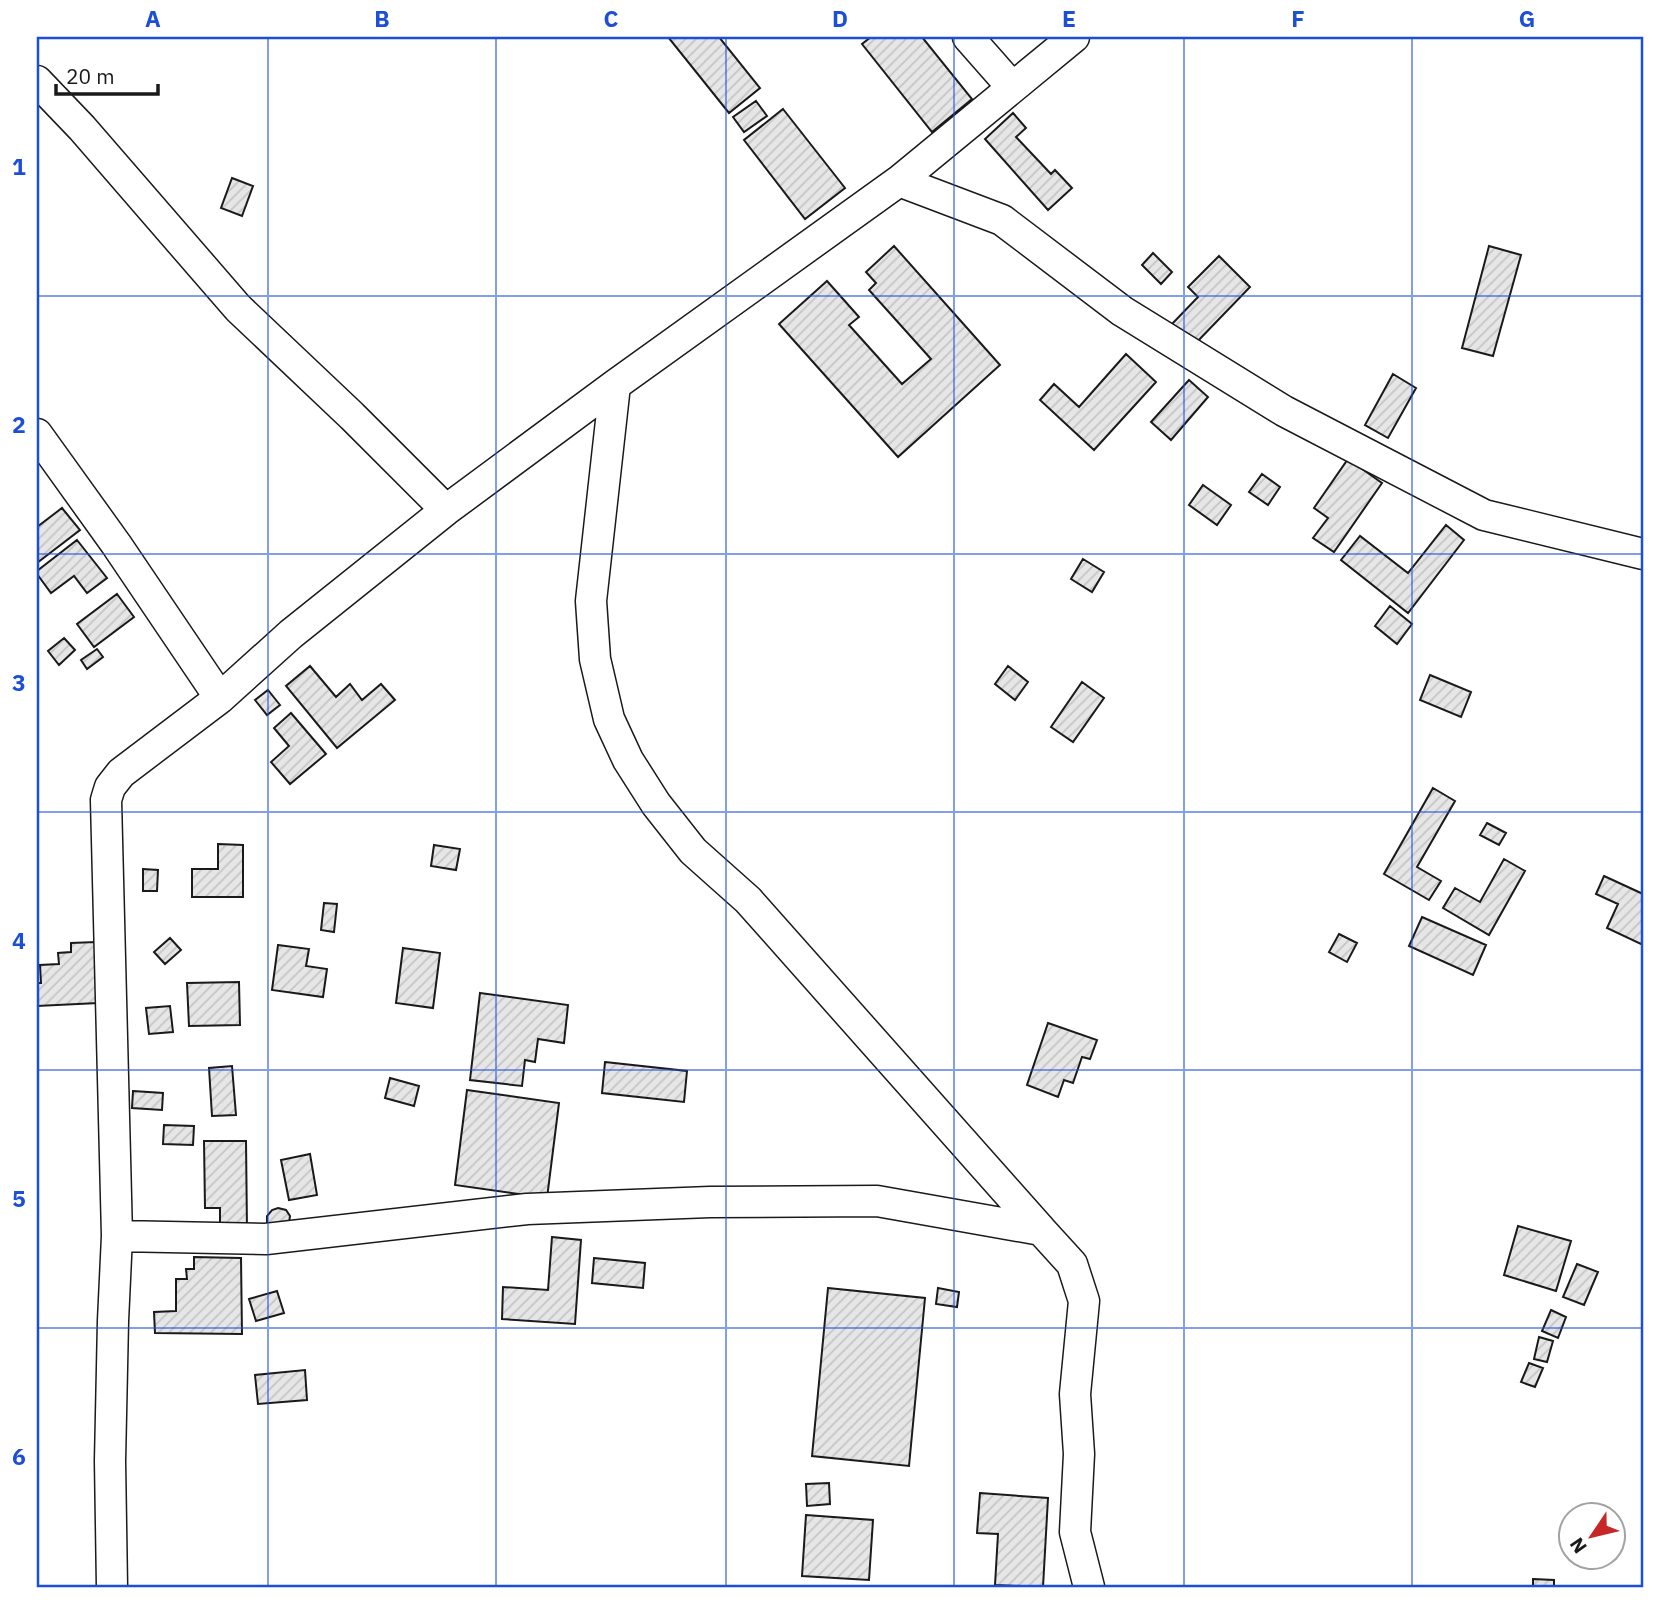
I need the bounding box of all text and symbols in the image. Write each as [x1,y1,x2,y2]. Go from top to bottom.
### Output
text: A [145,3,161,33]
text: B [374,3,390,33]
text: C [604,3,619,33]
text: D [832,3,848,33]
text: E [1062,3,1076,33]
text: F [1291,3,1305,33]
text: G [1519,3,1535,33]
scale bar [56,52,158,96]
text: 20 m [66,62,115,90]
text: 1 [12,151,26,181]
text: 2 [12,409,26,439]
text: 3 [12,667,26,697]
text: 4 [12,925,26,955]
text: 5 [12,1183,26,1213]
text: 6 [12,1441,26,1471]
north arrow [1558,1502,1628,1572]
text: N [1564,1533,1592,1558]

